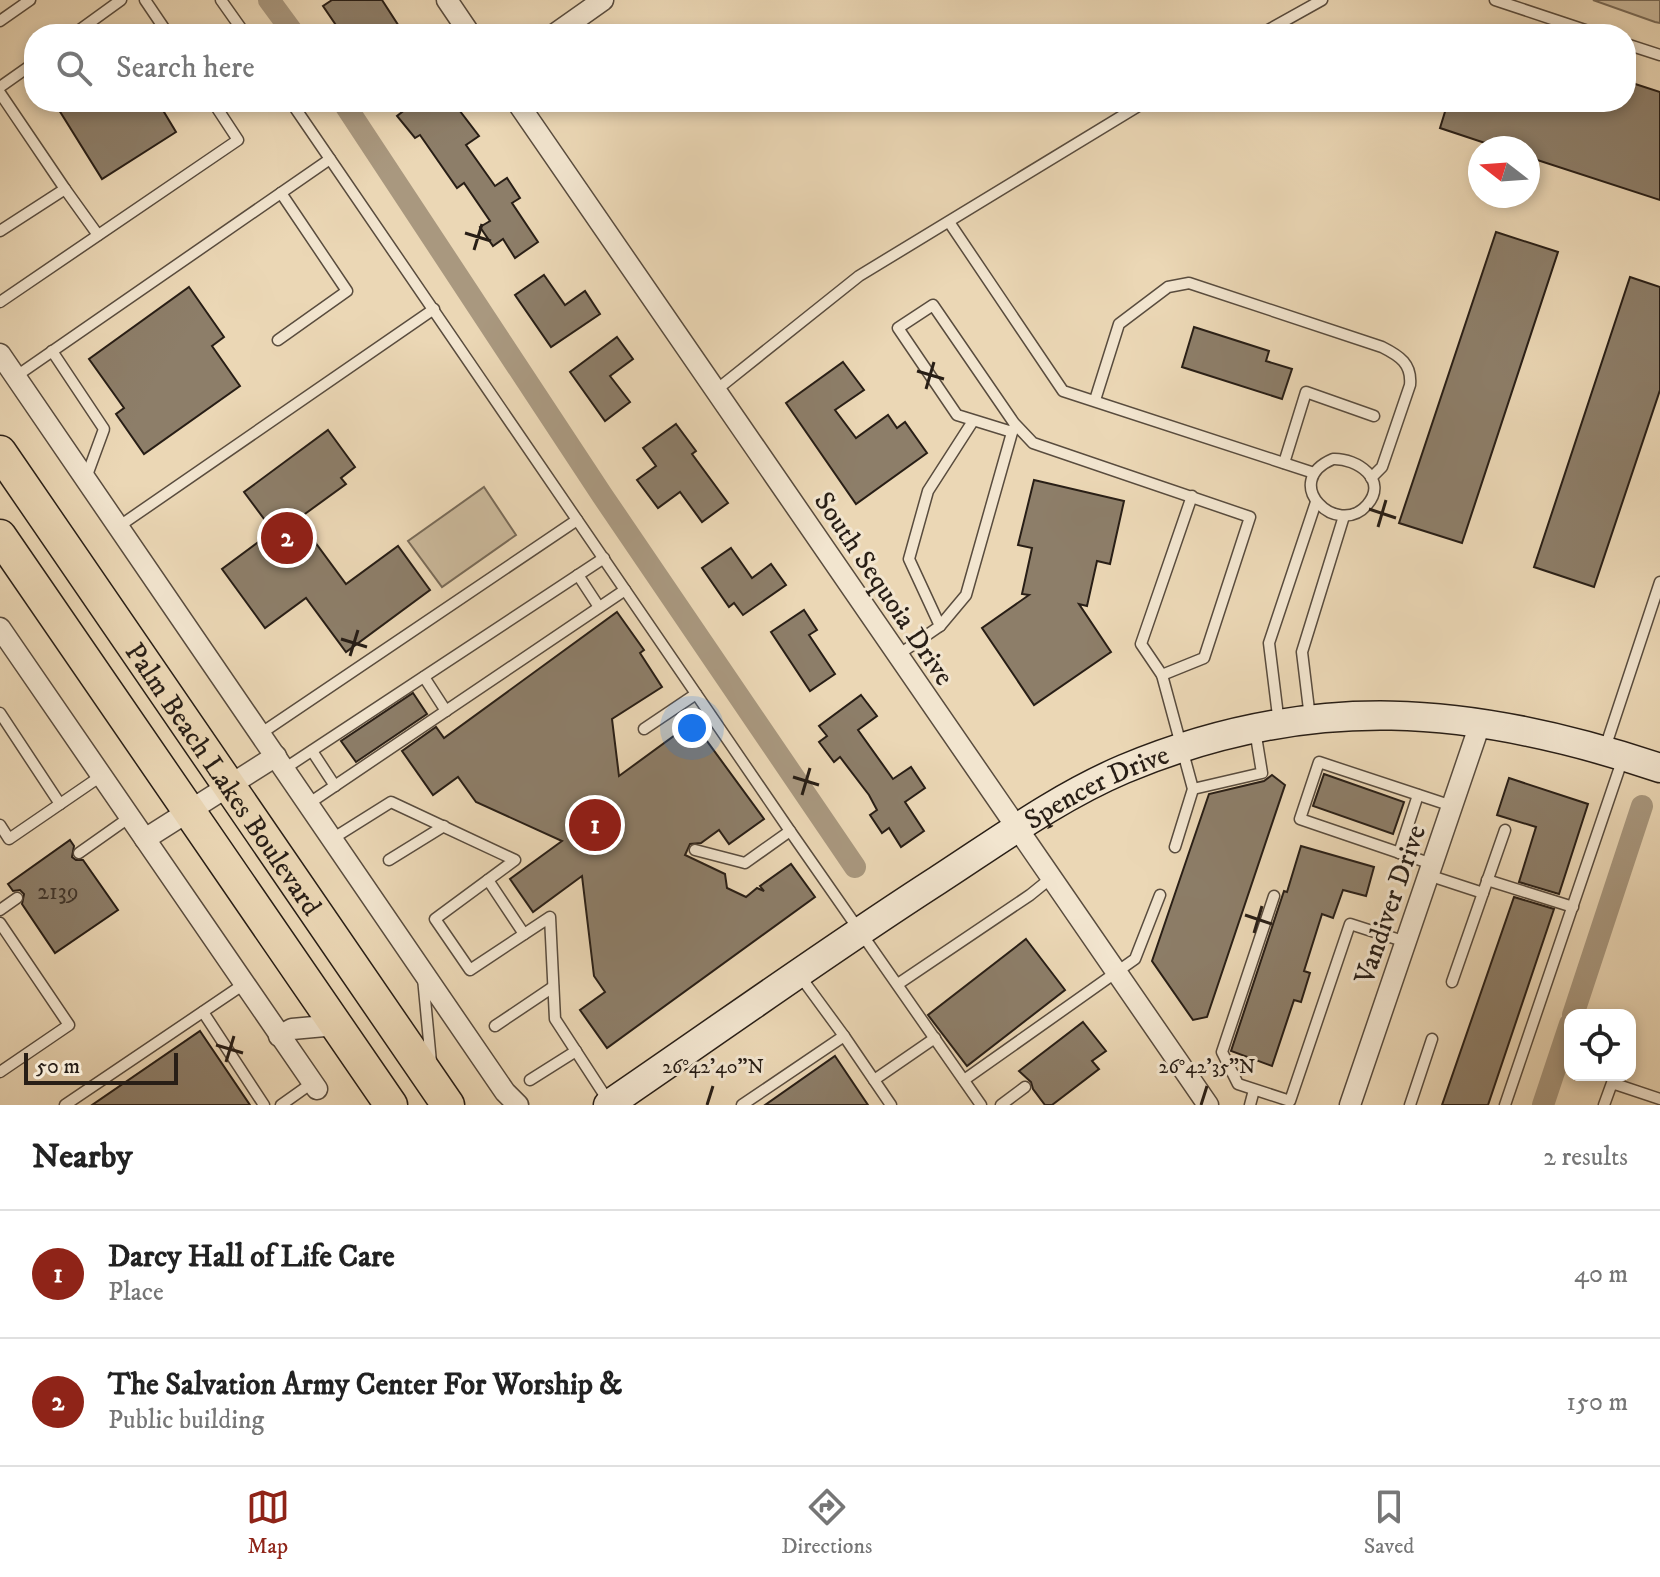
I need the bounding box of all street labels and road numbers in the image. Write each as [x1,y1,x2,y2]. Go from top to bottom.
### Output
street label: South Sequoia Drive [806,485,962,692]
street label: Palm Beach Lakes Boulevard [117,636,329,923]
street label: Spencer Drive [1018,737,1174,838]
street label: Vandiver Drive [1346,820,1434,990]

